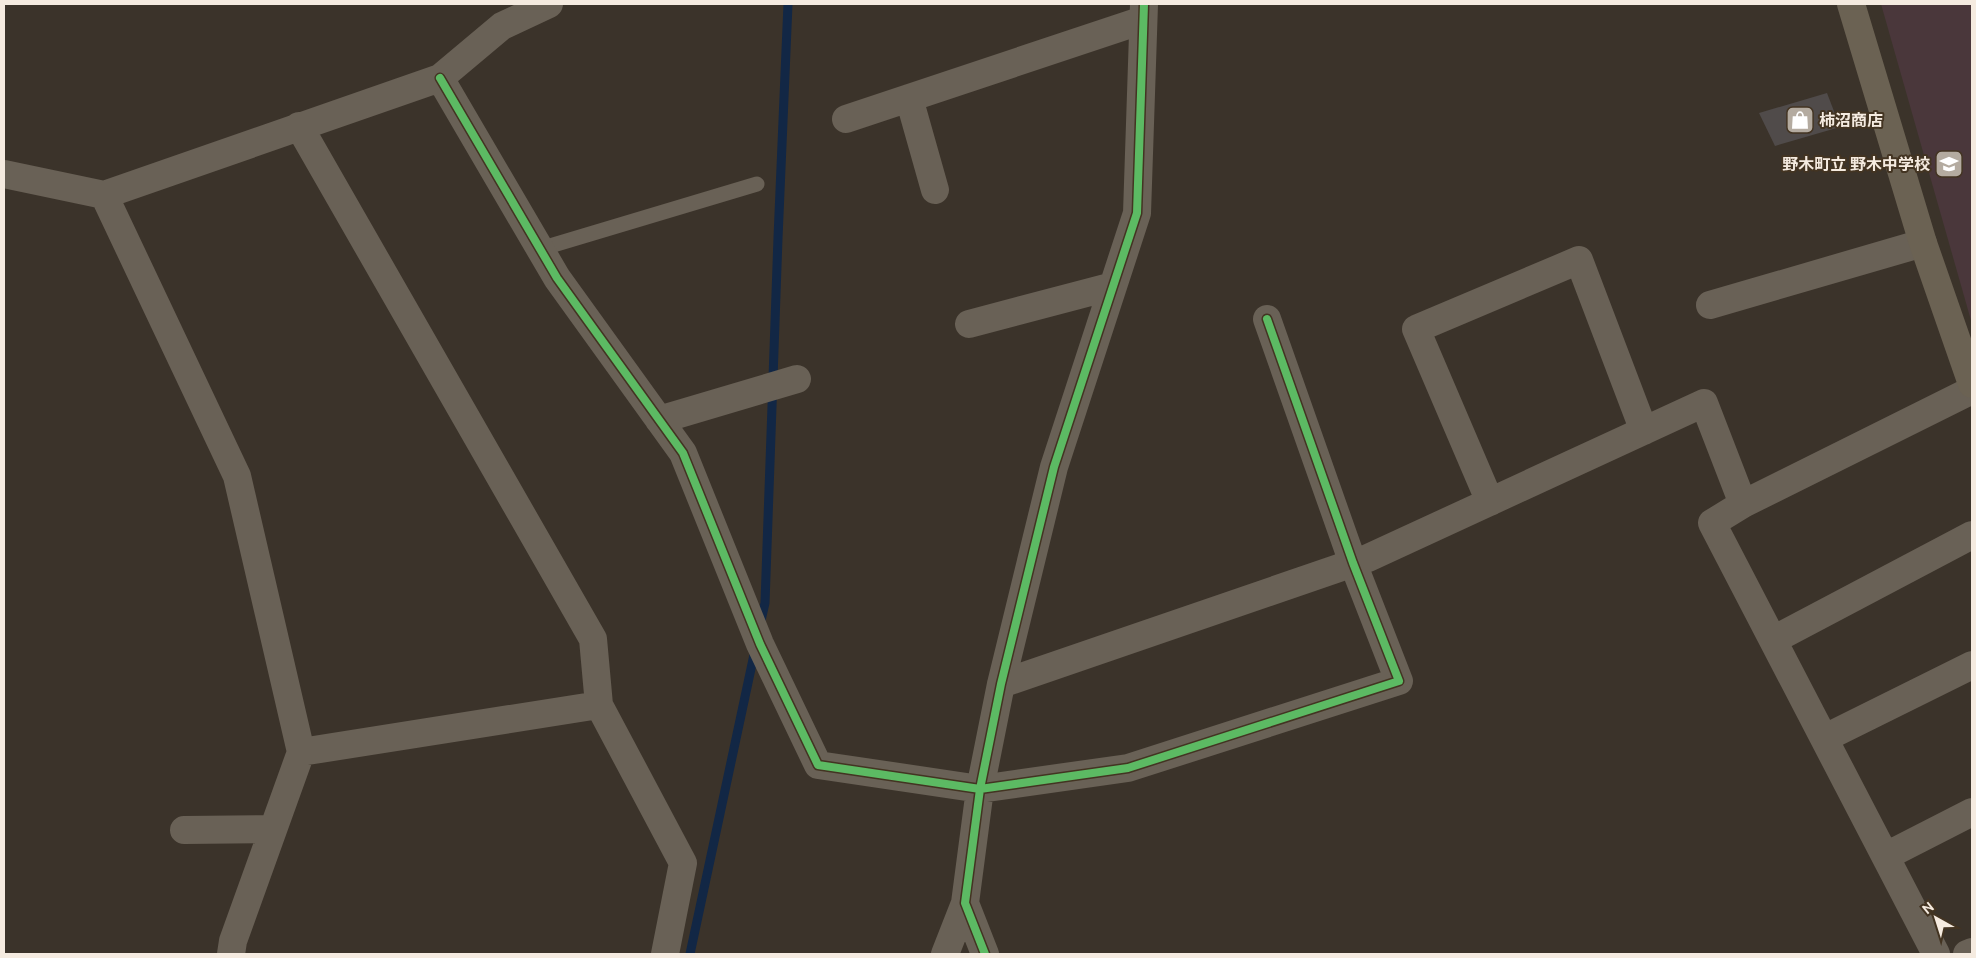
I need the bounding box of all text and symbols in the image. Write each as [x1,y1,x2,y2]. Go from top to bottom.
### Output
shop icon: 柿沼商店 [1785,105,1815,135]
place label: 柿沼商店 [1819,111,1883,129]
school or university icon: 野木町立 野木中学校 [1934,149,1964,179]
place label: 野木町立 野木中学校 [1782,155,1930,173]
north arrow [1911,893,1961,943]
text: N [1919,898,1937,917]

